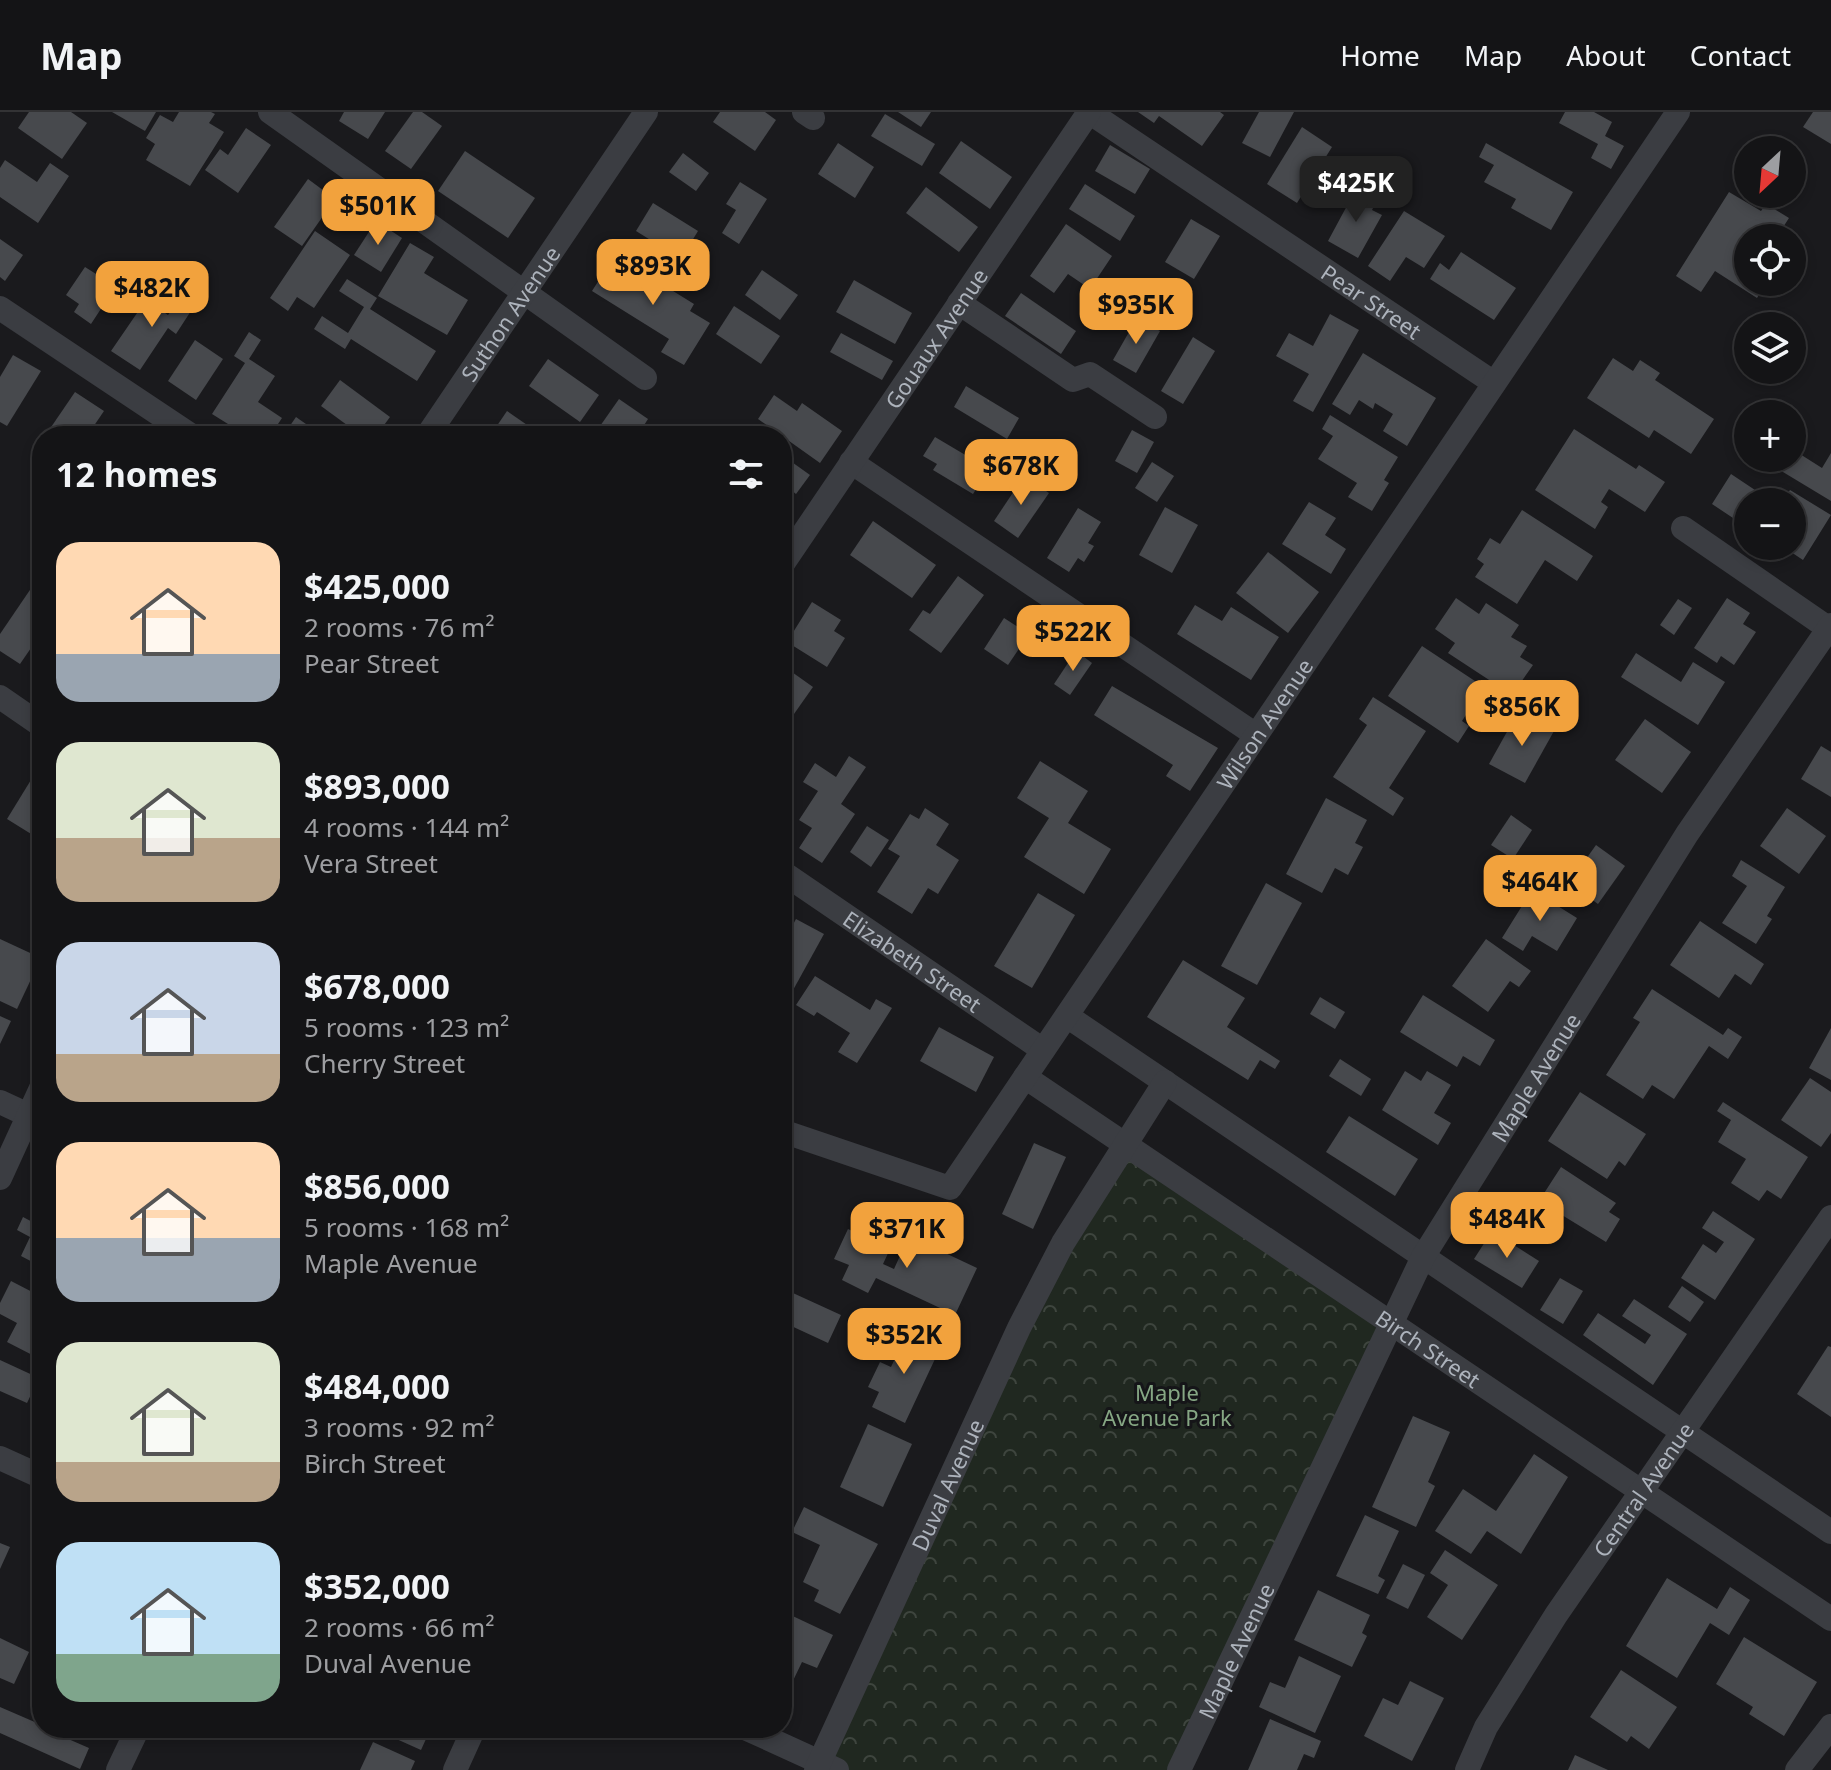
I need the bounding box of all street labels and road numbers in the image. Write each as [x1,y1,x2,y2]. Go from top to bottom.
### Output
street label: Suthon Avenue [453,240,566,387]
street label: Pear Street [1316,257,1427,345]
street label: Gouaux Avenue [877,262,994,414]
street label: Wilson Avenue [1209,652,1319,795]
street label: Elizabeth Street [838,903,988,1019]
street label: Maple Avenue [1484,1007,1587,1148]
street label: Birch Street [1370,1302,1487,1394]
street label: Duval Avenue [904,1414,990,1555]
street label: Central Avenue [1586,1416,1700,1563]
street label: Maple Avenue [1191,1578,1281,1724]

